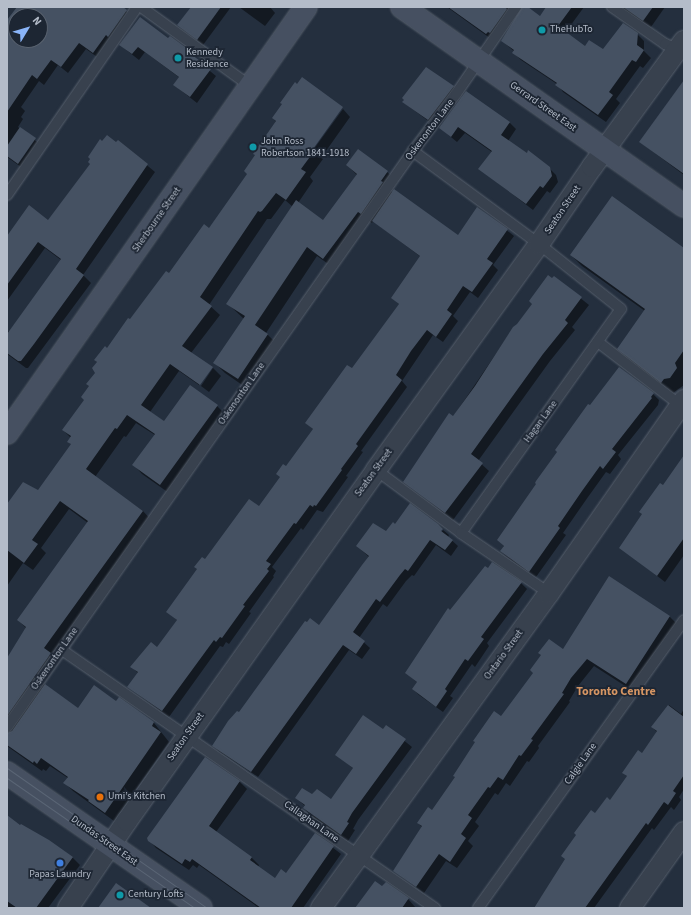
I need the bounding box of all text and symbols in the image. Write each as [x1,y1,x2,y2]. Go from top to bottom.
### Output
north arrow [8,8,48,48]
text: N [29,13,45,28]
place label: TheHubTo [550,24,593,36]
marker: TheHubTo [537,25,547,35]
place label: Kennedy Residence [186,46,228,70]
marker: Kennedy Residence [173,53,183,63]
street label: Gerrard Street East [507,80,579,134]
street label: Oskenonton Lane [403,97,457,163]
place label: John Ross Robertson 1841-1918 [261,135,349,158]
marker: John Ross Robertson 1841-1918 [248,142,258,152]
street label: Seaton Street [542,183,584,237]
street label: Sherbourne Street [130,185,184,255]
street label: Oskenonton Lane [216,361,268,427]
street label: Hagan Lane [522,399,560,445]
street label: Seaton Street [353,447,395,499]
street label: Oskenonton Lane [29,626,81,692]
street label: Ontario Street [482,628,526,682]
district label: Toronto Centre [576,685,656,699]
street label: Seaton Street [165,711,207,763]
street label: Calgie Lane [562,741,600,787]
place label: Umi’s Kitchen [108,791,165,803]
marker: Umi’s Kitchen [95,792,105,802]
street label: Callaghan Lane [281,799,341,845]
street label: Dundas Street East [68,814,140,868]
marker: Papas Laundry [55,858,65,868]
place label: Papas Laundry [29,869,91,881]
place label: Century Lofts [128,889,184,901]
marker: Century Lofts [115,890,125,900]

